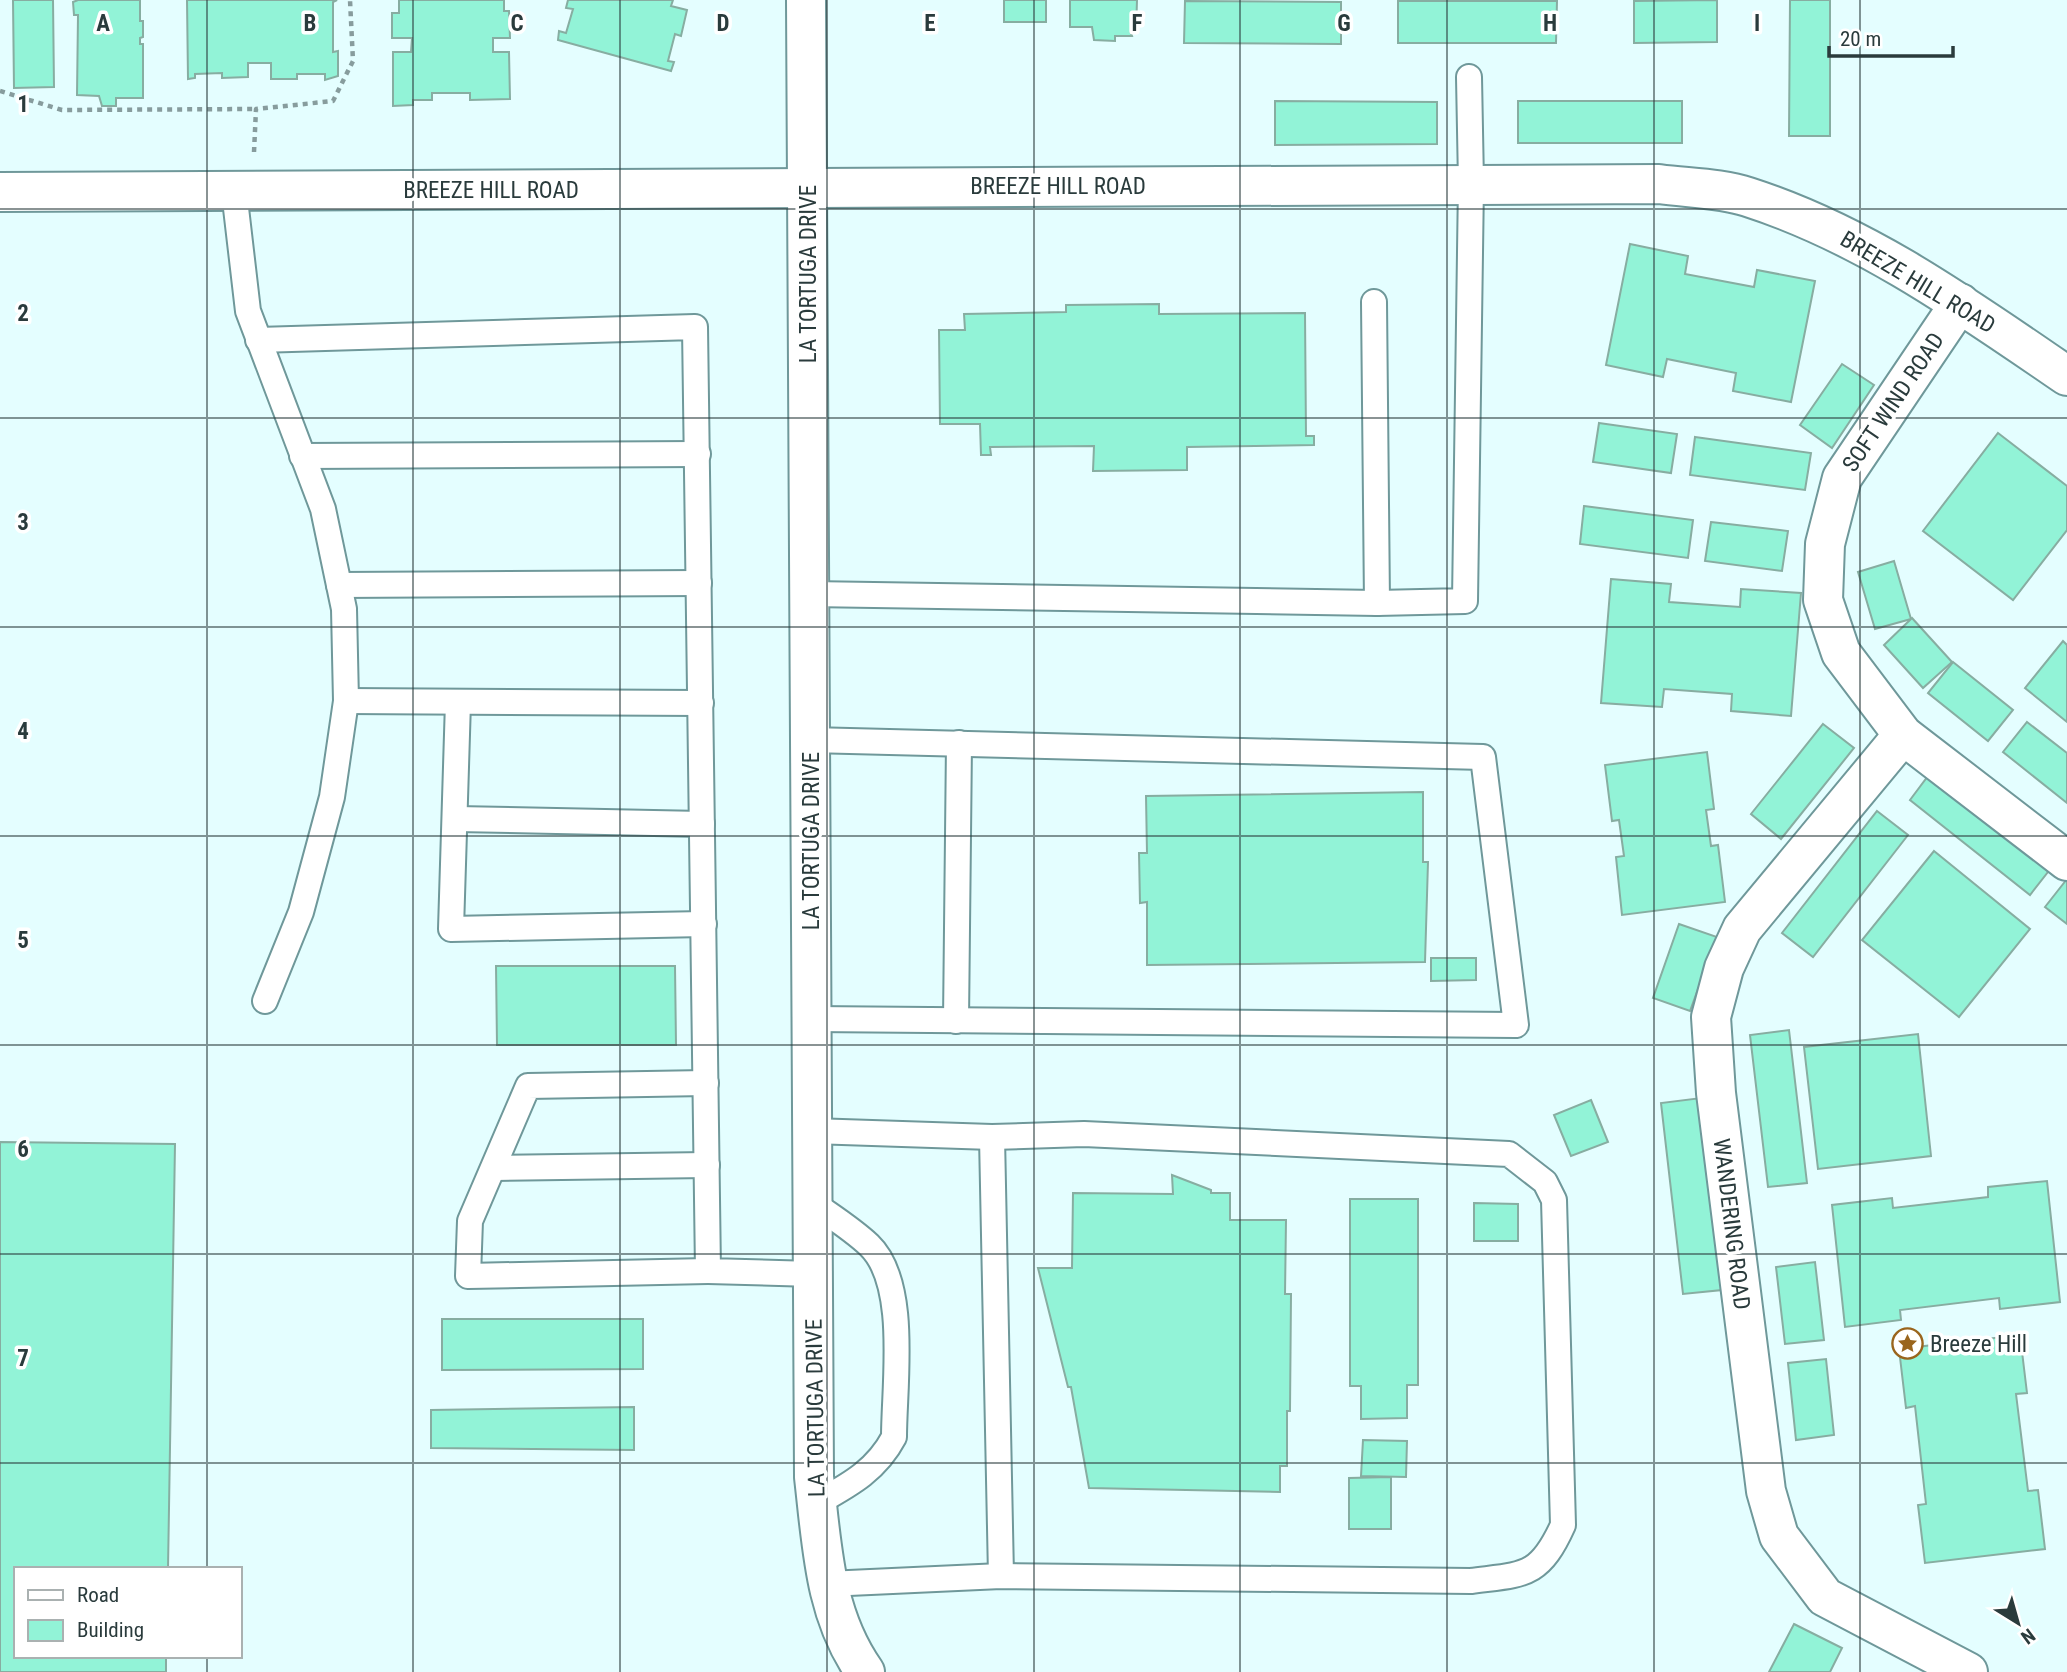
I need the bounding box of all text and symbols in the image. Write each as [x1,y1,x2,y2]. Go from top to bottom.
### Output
text: A [96,10,110,37]
text: B [304,10,316,37]
text: C [510,10,524,37]
text: D [717,10,730,37]
text: E [924,10,936,37]
text: F [1132,10,1143,37]
text: G [1337,10,1351,37]
text: H [1543,10,1557,37]
text: I [1754,10,1760,37]
scale bar [1829,14,1953,58]
text: 20 m [1840,27,1881,51]
text: 1 [17,91,29,118]
street label: BREEZE HILL ROAD [970,173,1146,200]
street label: BREEZE HILL ROAD [403,177,579,204]
street label: LA TORTUGA DRIVE [795,185,822,363]
street label: BREEZE HILL ROAD [1835,226,2000,339]
text: 2 [17,300,29,327]
street label: SOFT WIND ROAD [1837,328,1950,477]
text: 3 [17,509,29,536]
text: 4 [17,718,29,745]
street label: LA TORTUGA DRIVE [798,752,825,930]
text: 5 [17,927,29,954]
text: 6 [17,1136,29,1163]
street label: WANDERING ROAD [1708,1137,1755,1311]
street label: LA TORTUGA DRIVE [800,1319,831,1497]
place icon: Breeze Hill [1890,1327,1924,1361]
place label: Breeze Hill [1930,1331,2027,1358]
text: 7 [17,1345,29,1372]
legend [14,1567,242,1658]
text: Road [77,1583,119,1607]
north arrow [1983,1588,2053,1658]
text: Building [77,1618,144,1642]
text: N [2016,1623,2039,1649]

